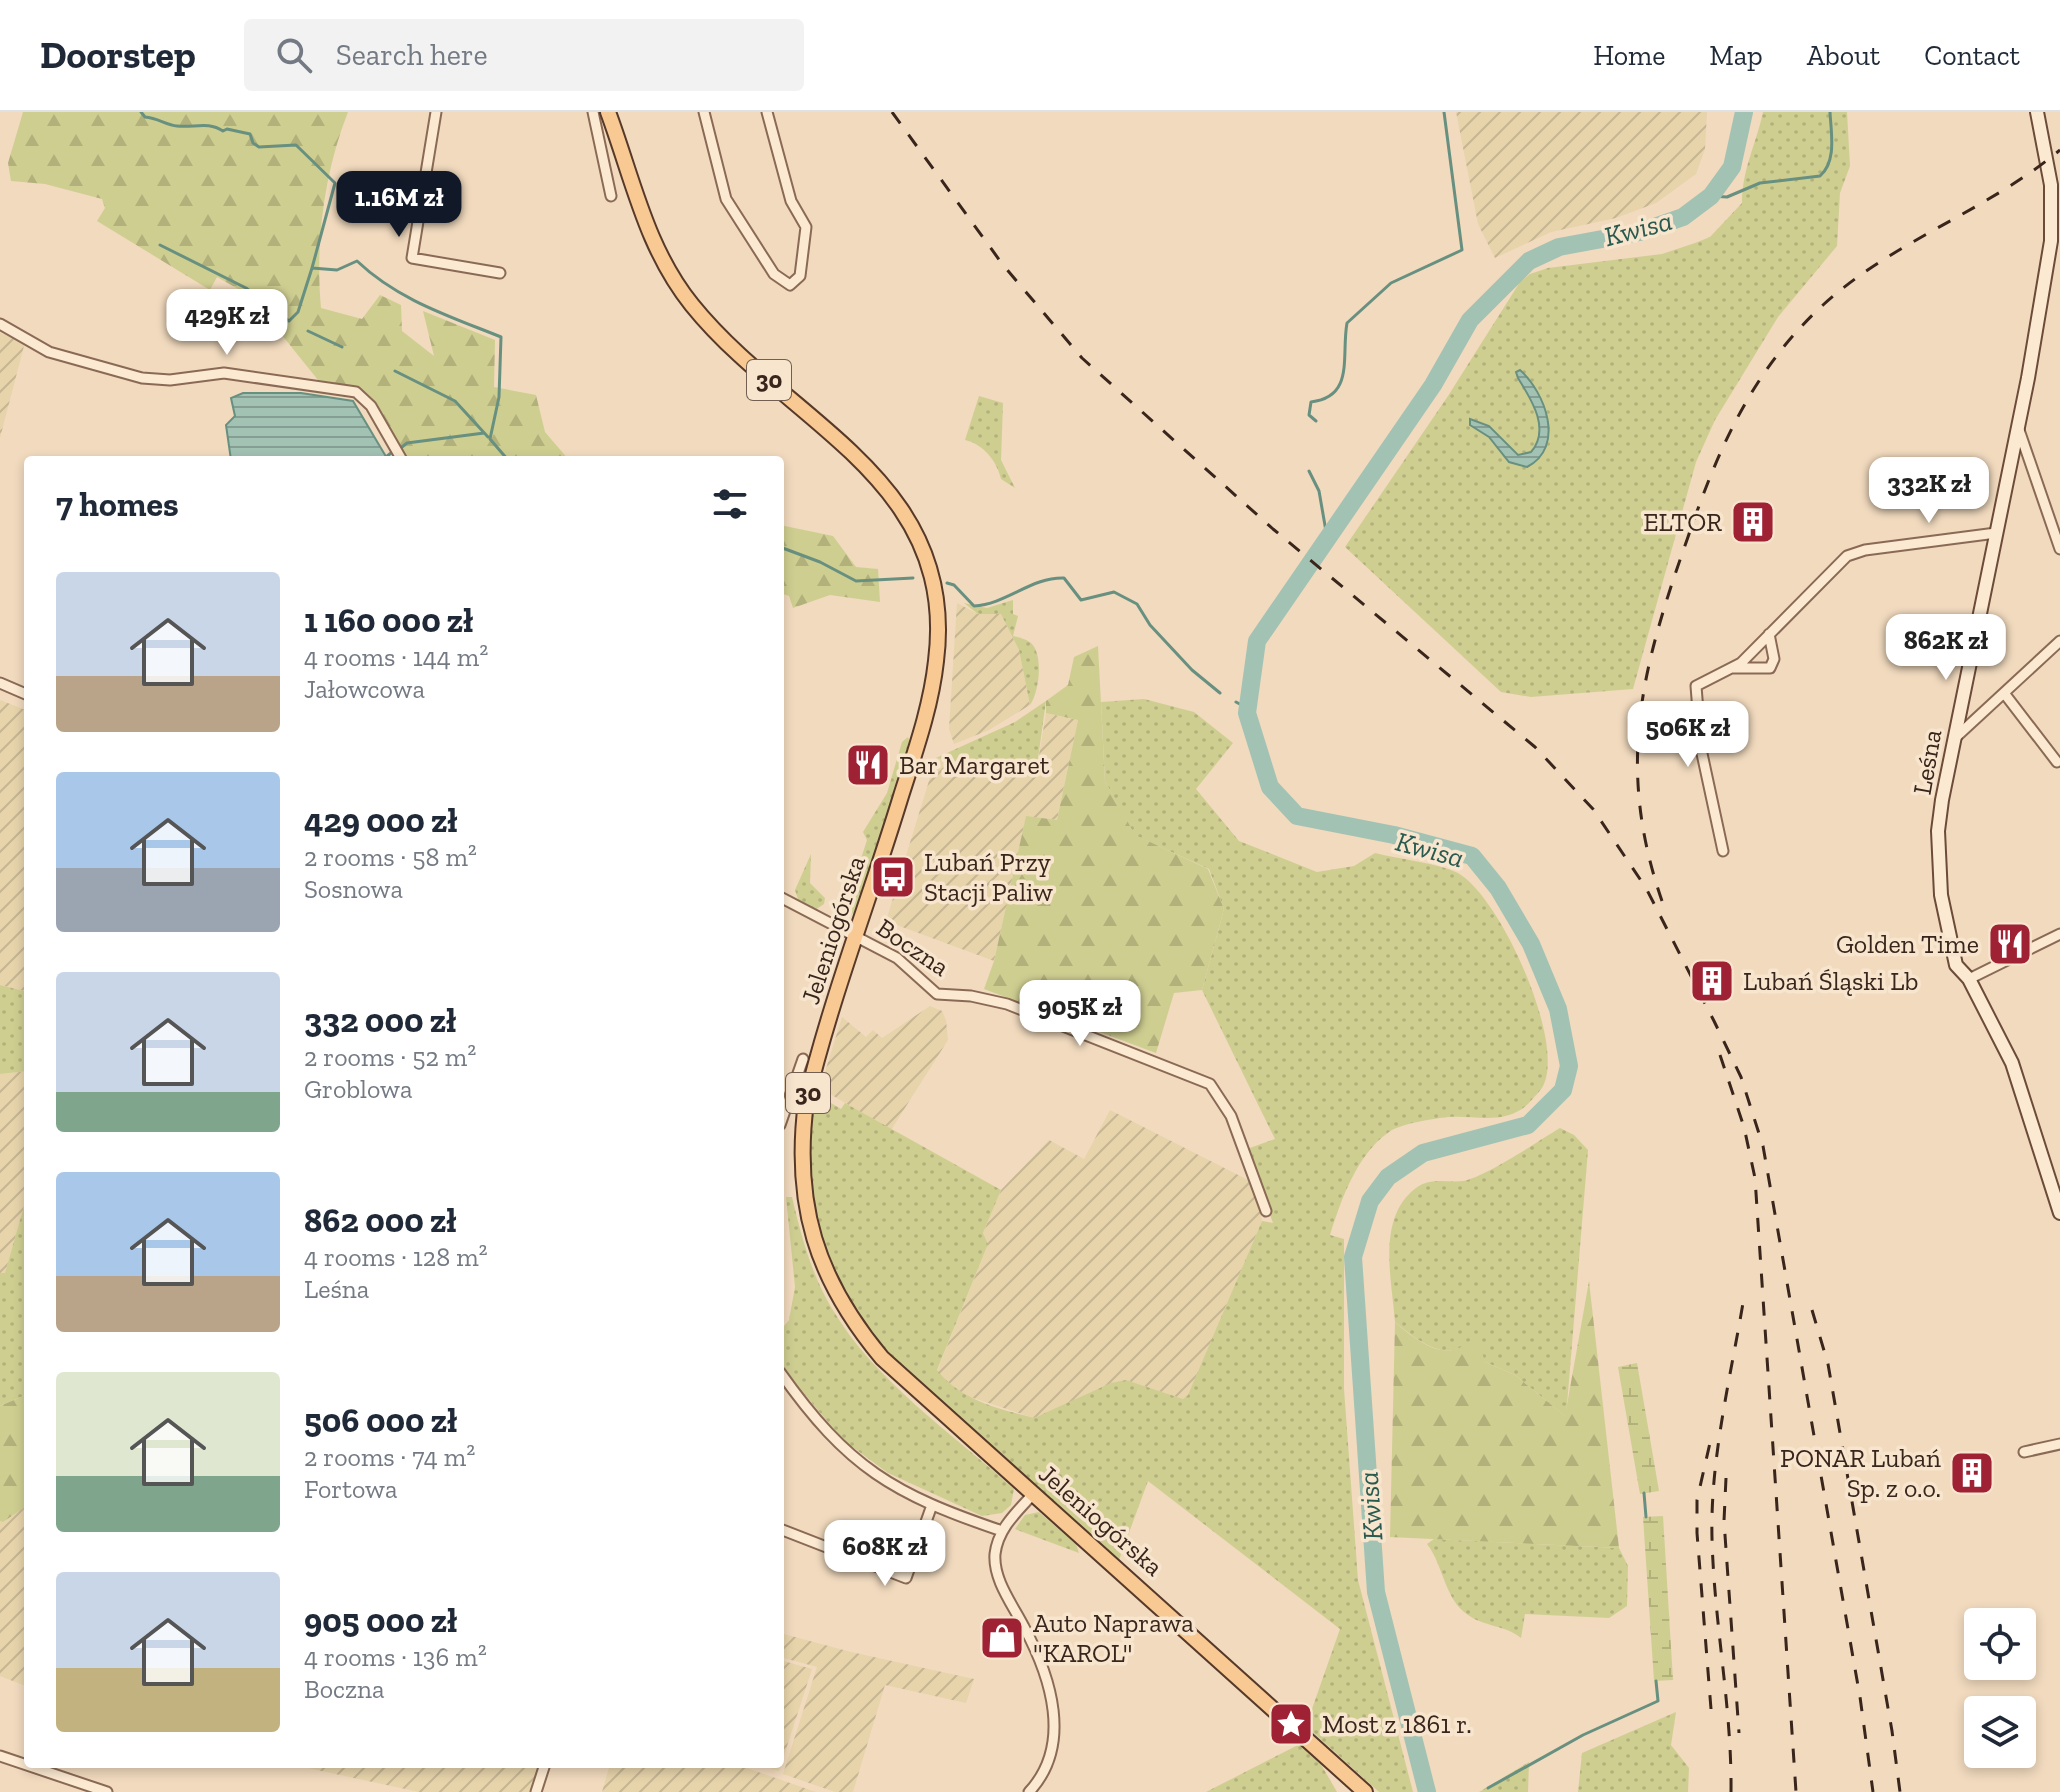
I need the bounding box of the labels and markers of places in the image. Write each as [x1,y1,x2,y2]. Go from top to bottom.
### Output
pin: 1.16M zł [316,171,482,239]
pin: 429K zł [153,289,301,357]
pin: 332K zł [1855,457,2003,525]
building icon: ELTOR [1729,498,1777,546]
place label: ELTOR [1643,506,1722,538]
pin: 862K zł [1872,614,2020,682]
pin: 506K zł [1614,701,1762,769]
restaurant icon: Bar Margaret [844,741,892,789]
place label: Bar Margaret [899,749,1050,781]
place label: Lubań Przy Stacji Paliw [924,846,1053,908]
bus stop icon: Lubań Przy Stacji Paliw [869,853,917,901]
restaurant icon: Golden Time [1986,920,2034,968]
place label: Golden Time [1836,928,1979,960]
building icon: Lubań Śląski Lb [1688,957,1736,1005]
place label: Lubań Śląski Lb [1743,965,1918,997]
pin: 905K zł [1006,980,1154,1048]
place label: PONAR Lubań Sp. z o.o. [1780,1442,1941,1504]
building icon: PONAR Lubań Sp. z o.o. [1948,1449,1996,1497]
pin: 608K zł [811,1520,959,1588]
place label: Auto Naprawa "KAROL" [1033,1607,1194,1669]
shop icon: Auto Naprawa "KAROL" [978,1614,1026,1662]
place icon: Most z 1861 r. [1267,1700,1315,1748]
place label: Most z 1861 r. [1322,1708,1472,1740]

